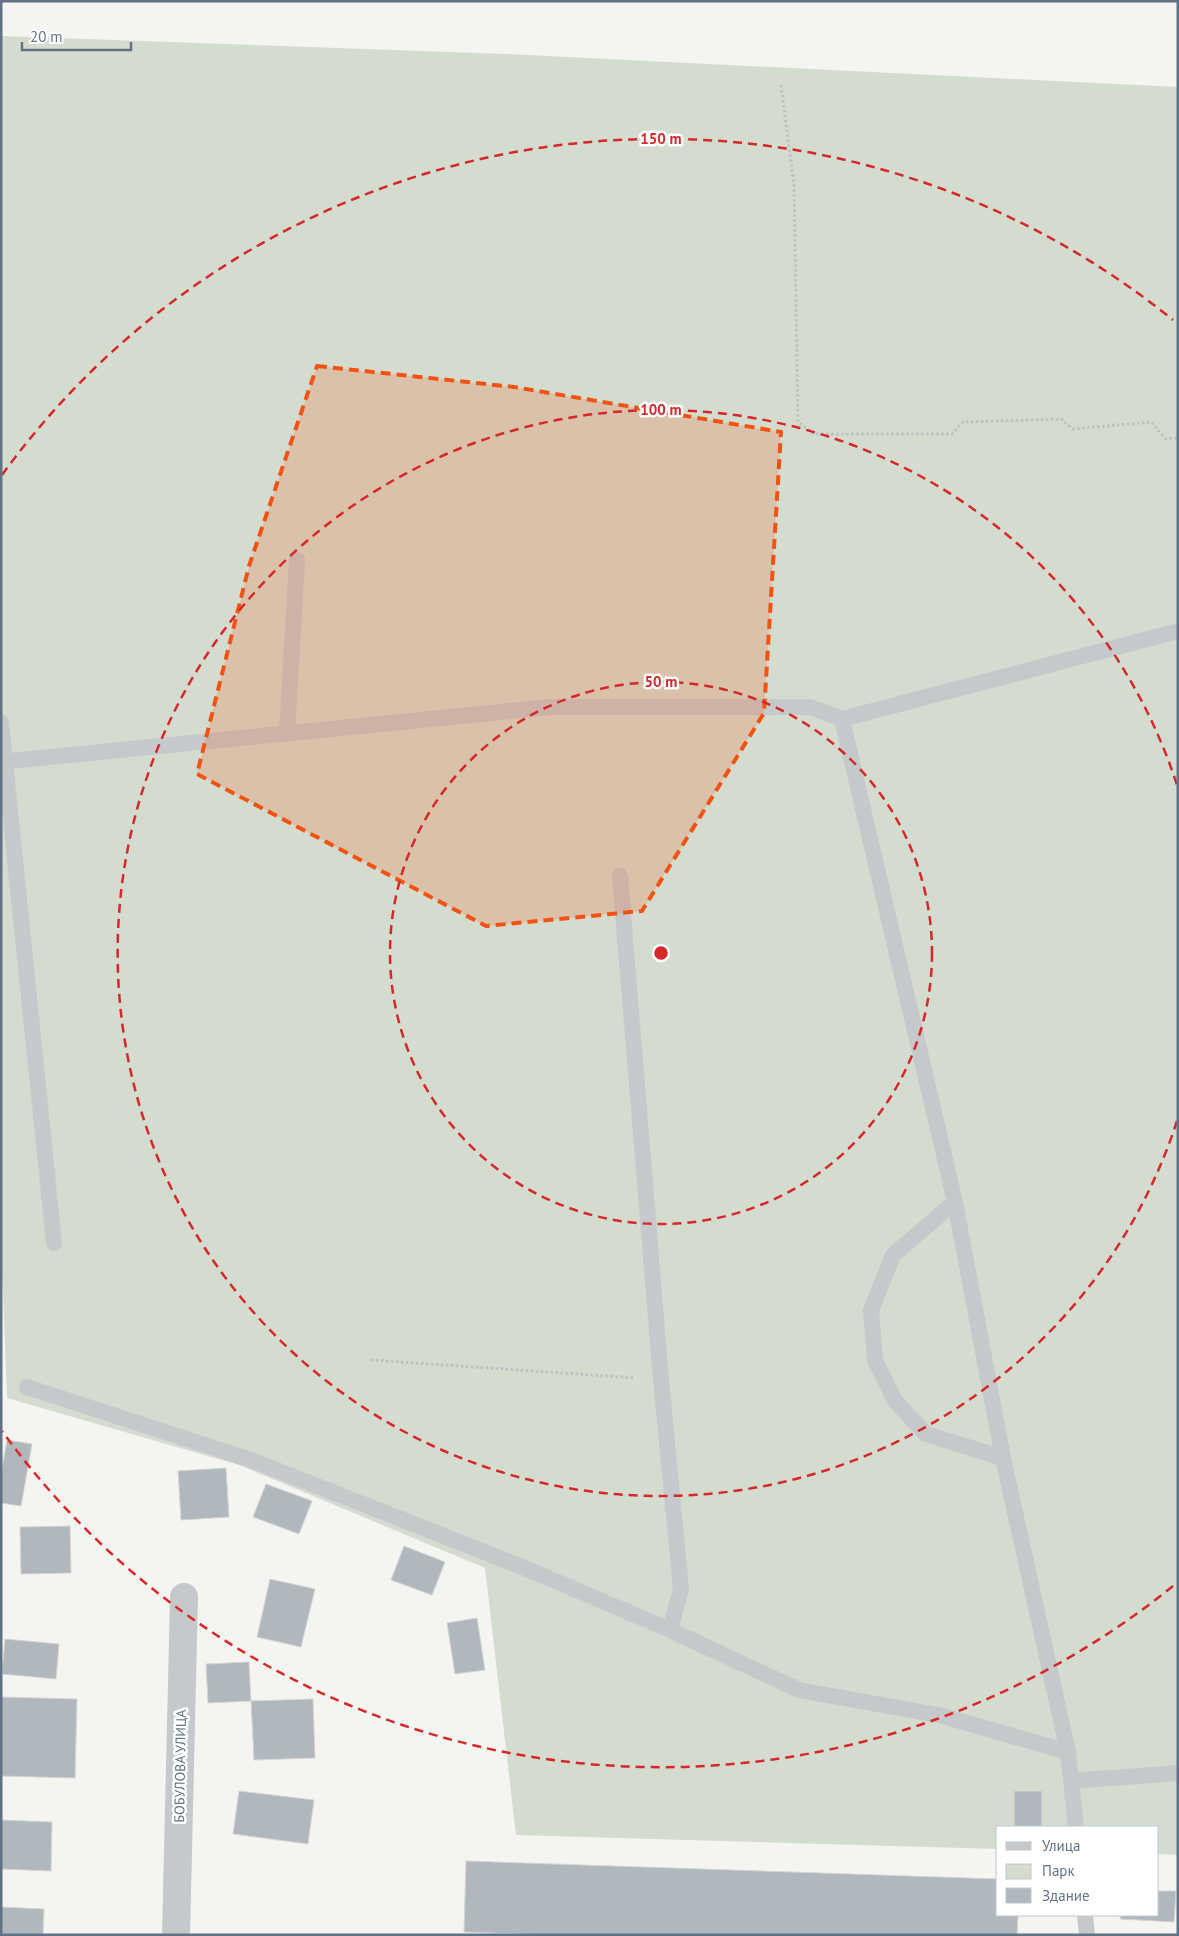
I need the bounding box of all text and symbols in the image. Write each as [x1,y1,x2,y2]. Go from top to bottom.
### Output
scale bar [22,20,131,52]
text: 20 m [30,27,63,46]
text: 150 m [640,129,682,148]
text: 100 m [640,400,682,419]
text: 50 m [645,672,677,691]
centre of rings [652,944,670,962]
street label: БОБУЛОВА УЛИЦА [170,1708,190,1823]
legend [996,1826,1159,1916]
text: Улица [1042,1836,1080,1855]
text: Парк [1042,1861,1075,1880]
text: Здание [1042,1886,1090,1905]

